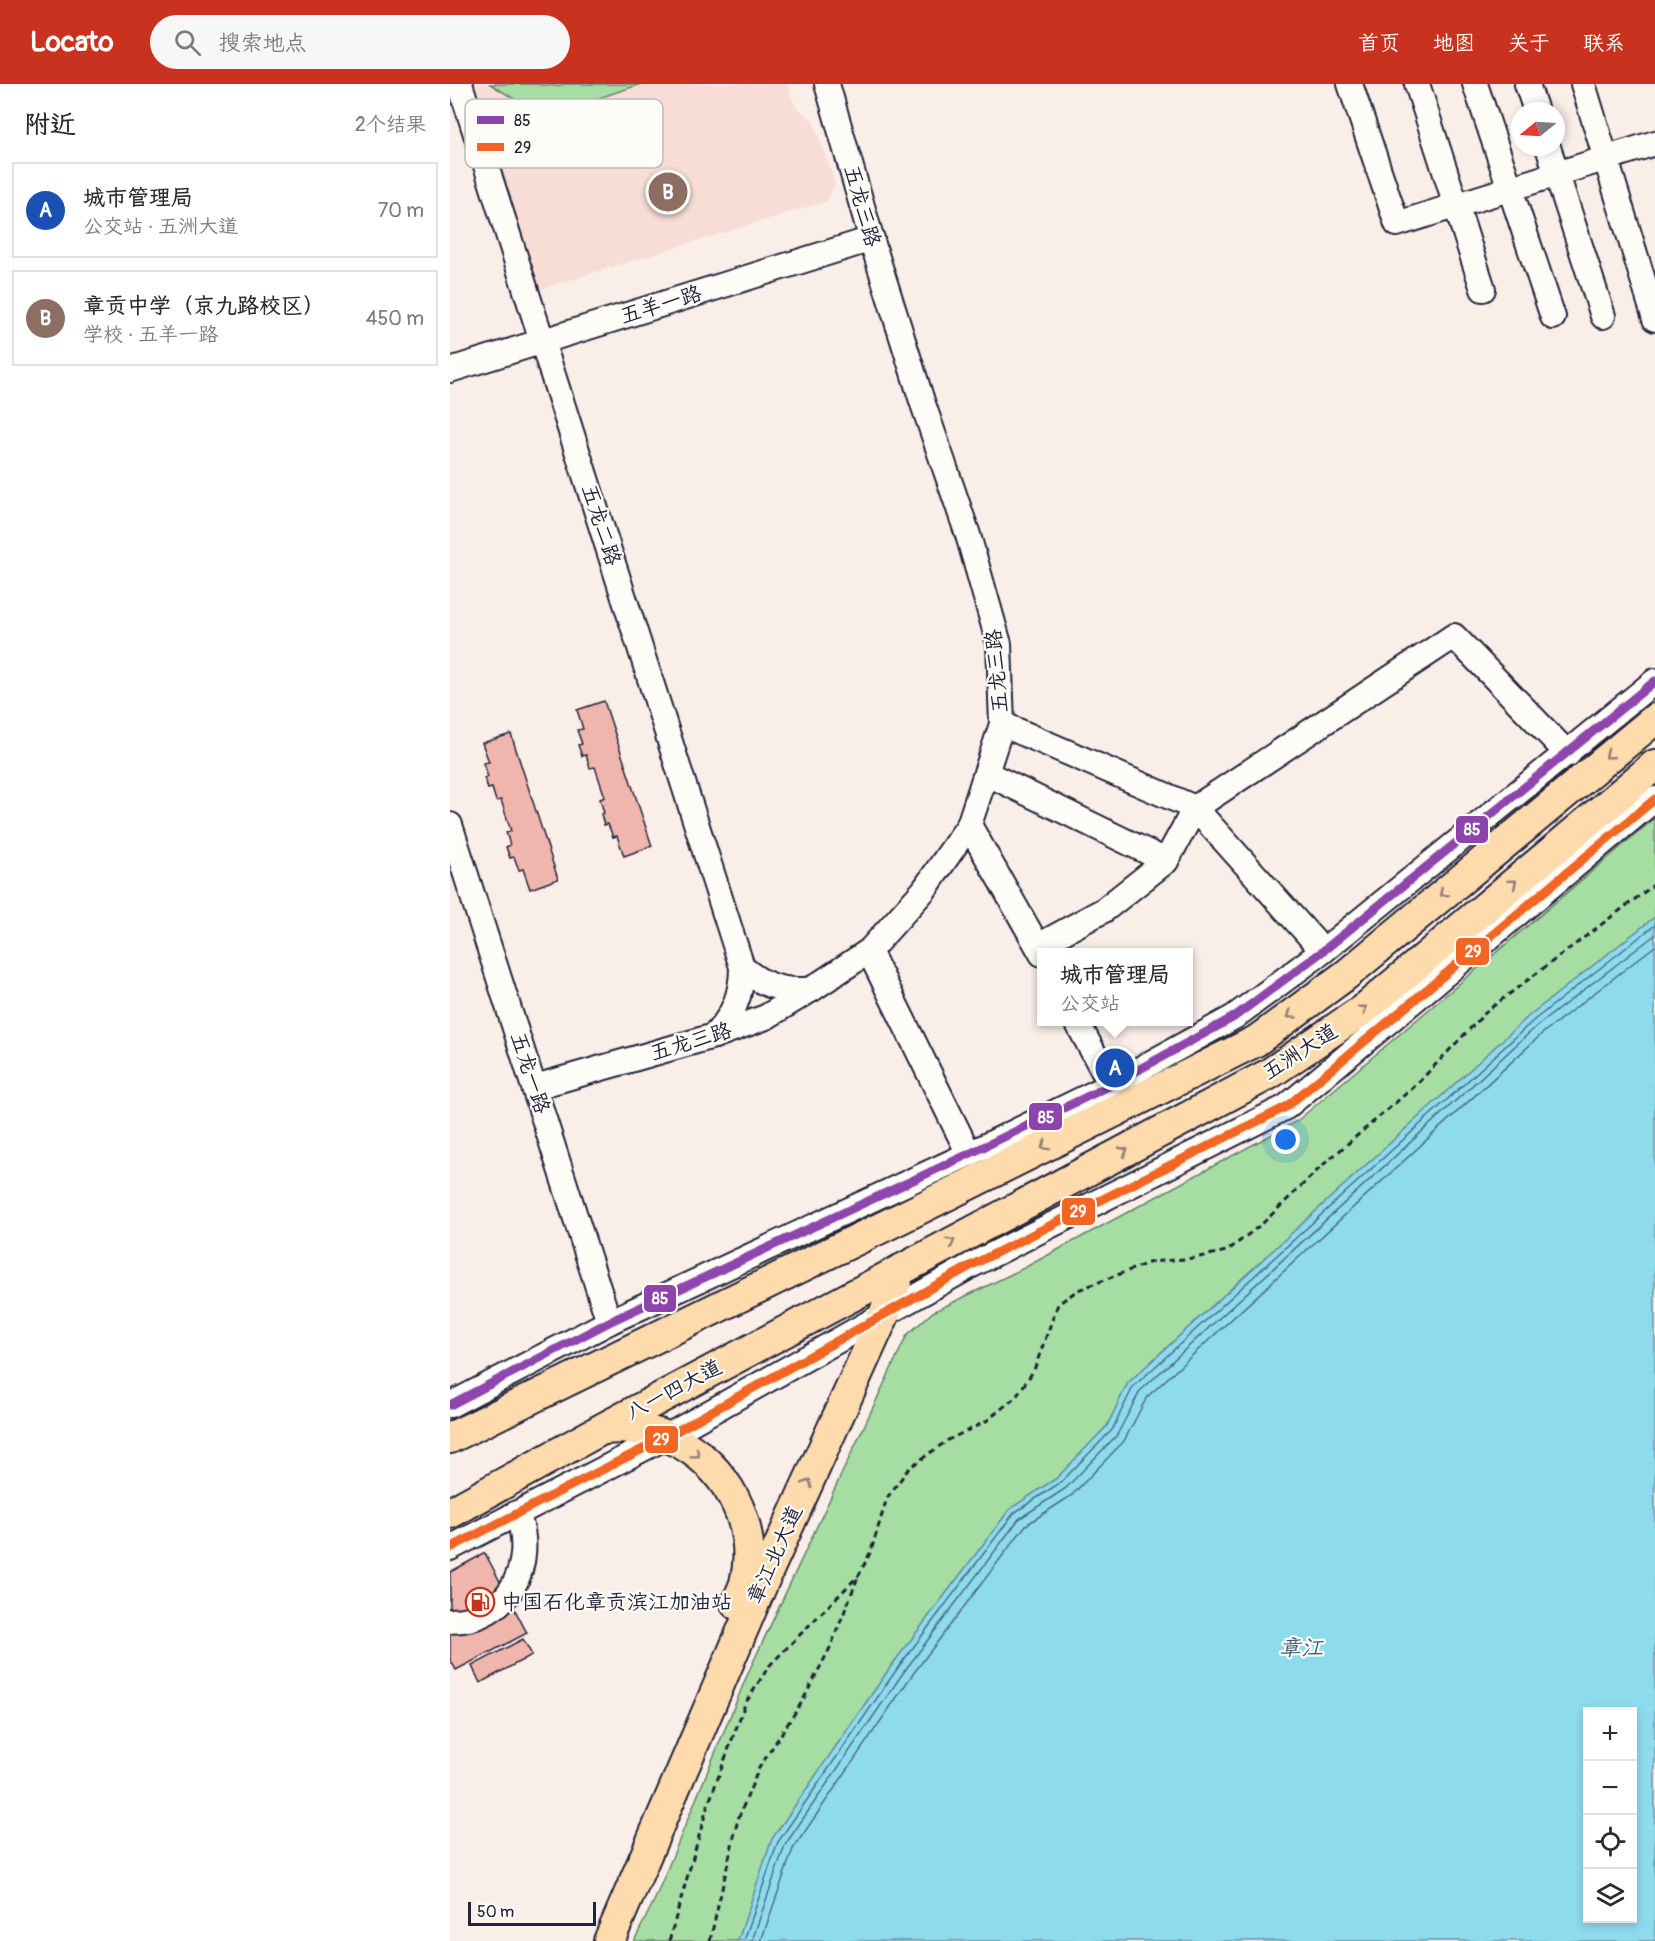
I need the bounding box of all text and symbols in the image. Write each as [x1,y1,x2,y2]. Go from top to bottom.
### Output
search box [150,15,570,69]
text: Locato [30,25,114,60]
icon: search [171,26,204,59]
text: 搜索地点 [219,29,307,57]
text: 首页 [1358,30,1400,57]
text: 地图 [1433,30,1475,57]
text: 关于 [1508,30,1550,57]
text: 联系 [1583,30,1625,57]
legend [465,99,663,168]
north arrow [1511,102,1565,156]
text: 附近 [24,109,76,141]
text: 85 [514,111,531,131]
text: 2个结果 [355,112,426,137]
text: 29 [514,138,531,158]
street label: 五龙三路 [837,162,887,250]
pin: B [648,170,688,214]
text: 城市管理局 [83,184,193,212]
text: A [39,198,52,223]
text: 70 m [378,198,424,223]
text: 公交站 · 五洲大道 [83,214,238,239]
street label: 五羊一路 [617,280,705,330]
text: 章贡中学（京九路校区） [83,292,325,320]
text: B [40,306,51,331]
text: 450 m [366,306,424,331]
text: 学校 · 五羊一路 [83,322,218,347]
street label: 五龙二路 [575,481,627,569]
street label: 五龙三路 [980,628,1014,714]
one-way arrow [1605,748,1616,759]
line badge: 85 [1455,815,1489,844]
text: 85 [1464,820,1481,840]
one-way arrow [1506,880,1517,891]
one-way arrow [1439,886,1450,897]
line badge: 29 [1455,937,1490,966]
text: 29 [1464,942,1482,962]
popup [1037,948,1193,1026]
text: 城市管理局 [1060,961,1170,989]
text: 公交站 [1060,991,1120,1016]
one-way arrow [1357,1005,1368,1016]
one-way arrow [1287,1008,1298,1019]
street label: 五龙三路 [647,1017,735,1067]
street label: 五洲大道 [1257,1018,1343,1086]
street label: 五龙一路 [504,1029,556,1117]
pin: A [1096,1046,1134,1090]
line badge: 85 [1028,1102,1063,1131]
text: 85 [1038,1108,1055,1128]
your location [1271,1125,1300,1154]
one-way arrow [1041,1139,1052,1150]
one-way arrow [1118,1147,1128,1158]
line badge: 29 [1061,1197,1096,1226]
text: 29 [1069,1202,1087,1222]
one-way arrow [945,1238,956,1249]
line badge: 85 [643,1284,677,1313]
text: 85 [652,1289,669,1309]
street label: 八一四大道 [621,1353,727,1427]
line badge: 29 [644,1425,679,1454]
text: 29 [652,1430,670,1450]
one-way arrow [690,1446,701,1457]
one-way arrow [800,1478,812,1489]
street label: 章江北大道 [741,1502,809,1608]
fuel station icon: 中国石化章贡滨江加油站 [464,1586,496,1618]
place label: 中国石化章贡滨江加油站 [501,1589,732,1616]
water label: 章江 [1279,1634,1324,1662]
map controls [1583,1707,1637,1923]
button: + [1583,1707,1637,1761]
button: − [1583,1761,1637,1815]
button: locate [1583,1815,1637,1869]
button: layers [1583,1869,1637,1923]
scale bar [468,1899,596,1926]
text: 50 m [477,1902,514,1922]

